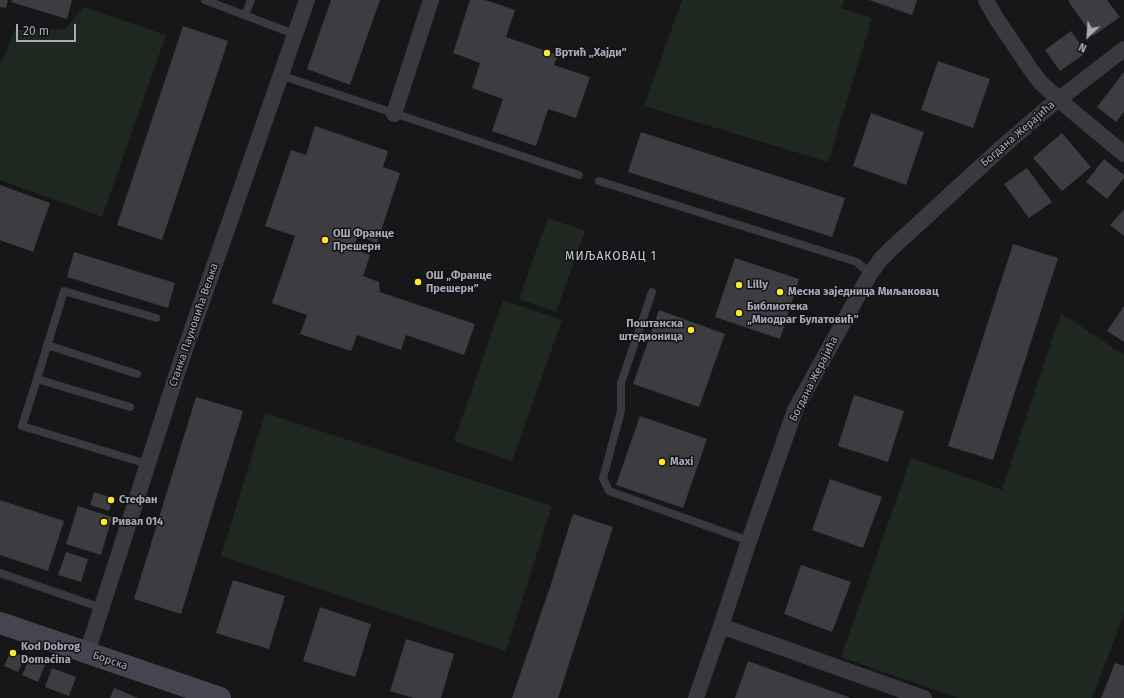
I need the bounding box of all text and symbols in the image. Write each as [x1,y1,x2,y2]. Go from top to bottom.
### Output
scale bar [18,16,78,42]
north arrow [1068,16,1108,56]
text: 20 m [23,24,49,38]
text: N [1077,40,1089,55]
place label: Вртић „Хајди” [555,46,627,60]
marker: Вртић „Хајди” [542,48,552,58]
street label: Богдана Жерајића [978,98,1058,170]
place label: ОШ Франце Прешерн [333,227,394,253]
marker: ОШ Франце Прешерн [320,235,330,245]
district label: МИЉАКОВАЦ 1 [565,250,657,264]
street label: Станка Пауновића Вељка [167,262,221,388]
place label: ОШ „Франце Прешерн” [426,269,492,295]
marker: ОШ „Франце Прешерн” [413,277,423,287]
place label: Lilly [747,278,768,292]
marker: Lilly [734,280,744,290]
place label: Месна заједница Миљаковац [788,285,938,299]
marker: Месна заједница Миљаковац [775,287,785,297]
place label: Библиотека „Миодраг Булатовић” [747,300,859,326]
marker: Библиотека „Миодраг Булатовић” [734,308,744,318]
place label: Поштанска штедионица [619,317,683,343]
marker: Поштанска штедионица [686,325,696,335]
street label: Богдана Жерајића [787,334,841,424]
place label: Maxi [670,455,693,469]
marker: Maxi [657,457,667,467]
place label: Стефан [119,493,157,507]
marker: Стефан [106,495,116,505]
place label: Ривал 014 [112,515,163,529]
marker: Ривал 014 [99,517,109,527]
place label: Kod Dobrog Domaćina [21,640,80,666]
marker: Kod Dobrog Domaćina [8,648,18,658]
street label: Борска [91,649,129,673]

